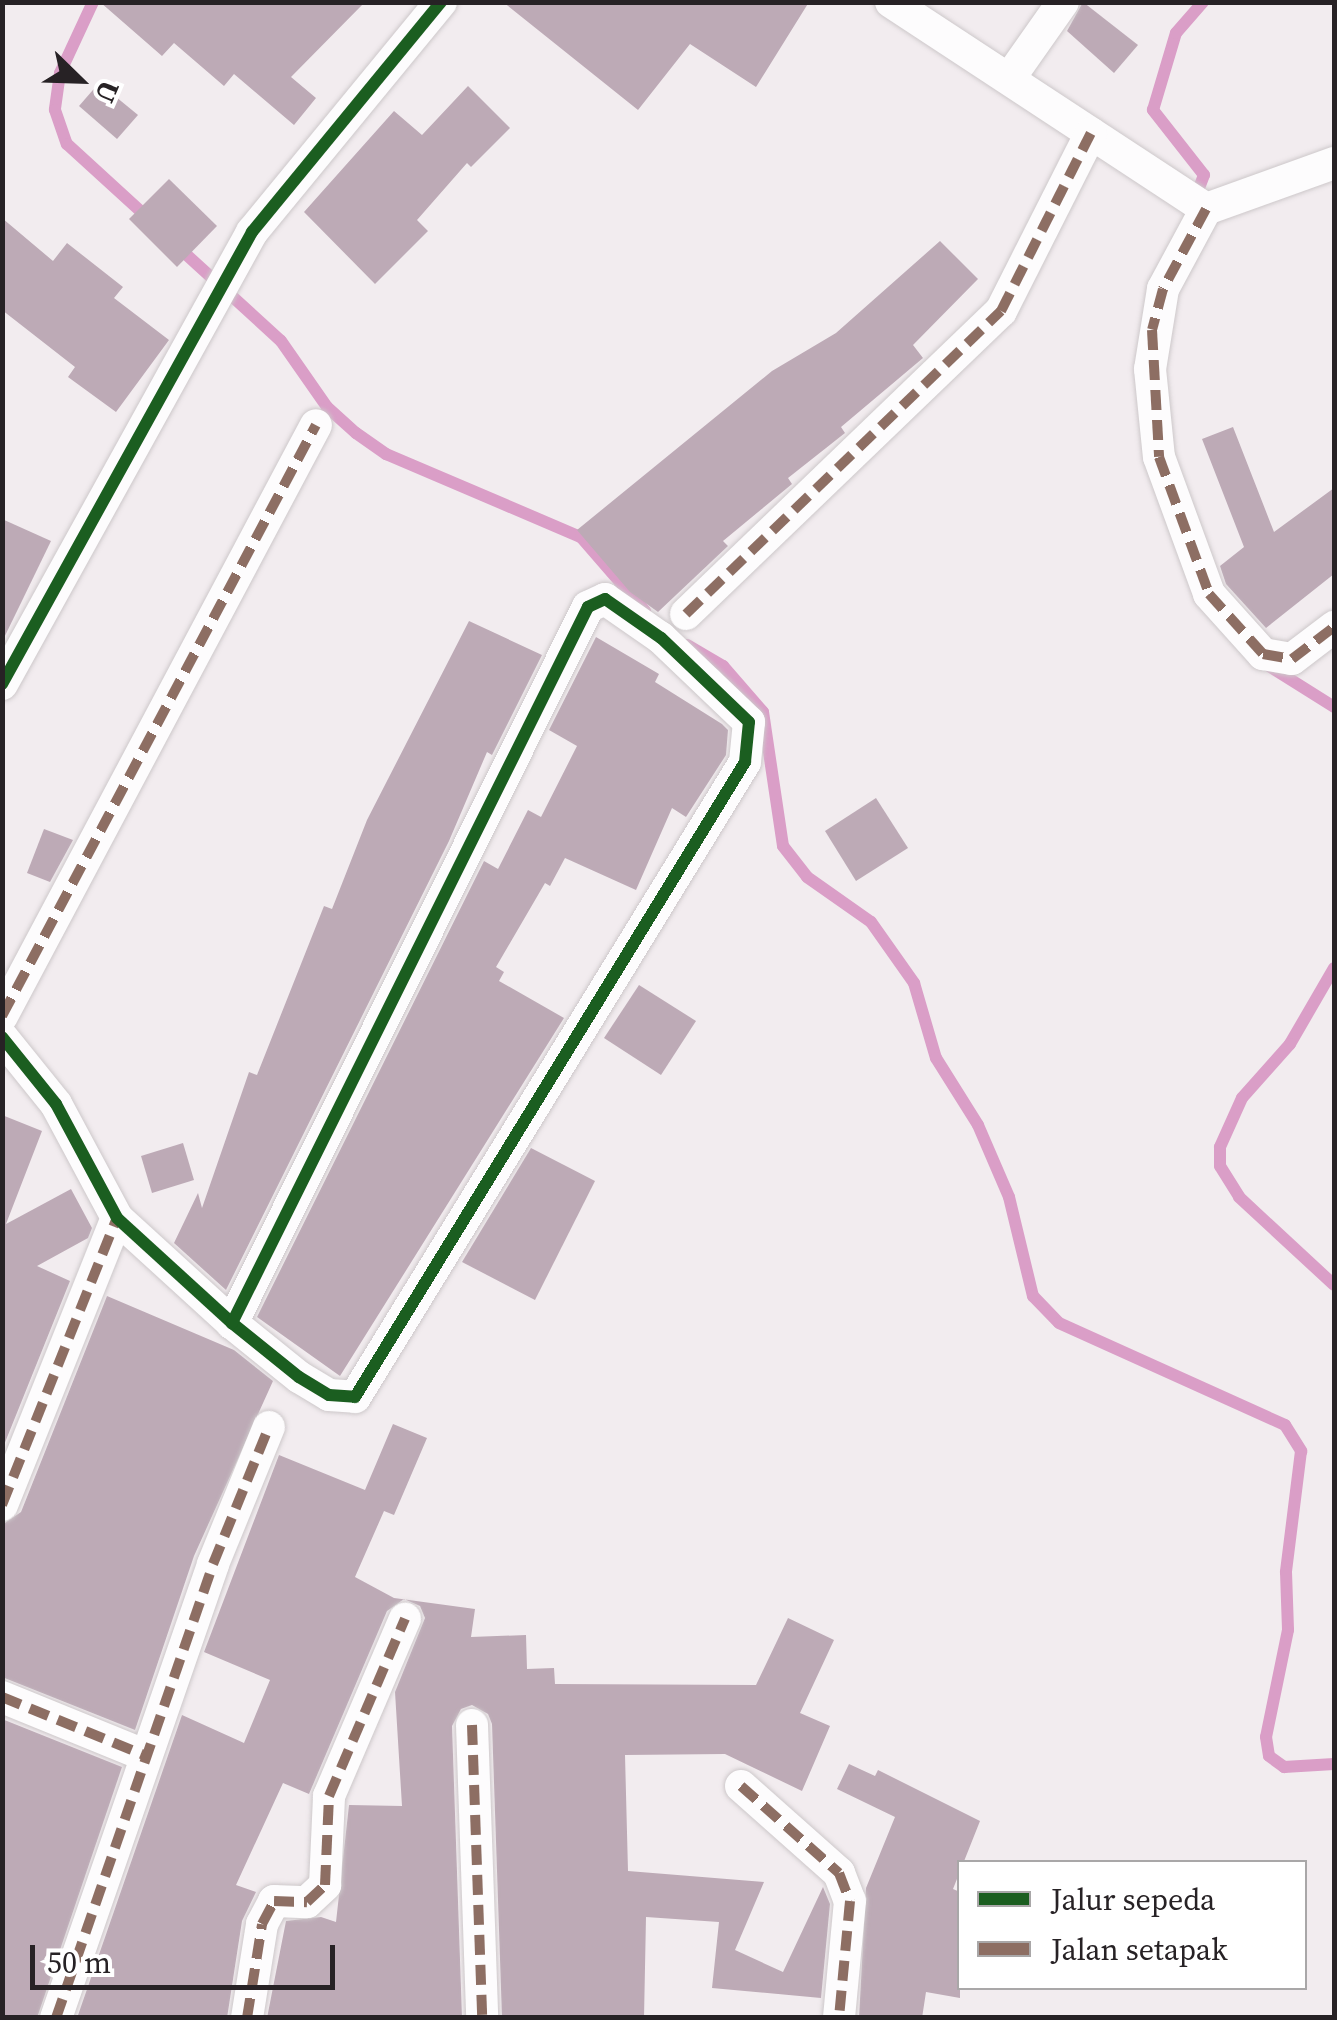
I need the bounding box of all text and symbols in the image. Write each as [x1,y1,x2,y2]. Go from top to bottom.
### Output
north arrow [30,30,130,130]
text: U [86,75,129,109]
legend [957,1860,1307,1990]
text: Jalur sepeda [1051,1879,1215,1920]
scale bar [35,1925,340,1987]
text: Jalan setapak [1051,1929,1228,1970]
text: 50 m [47,1942,111,1983]

